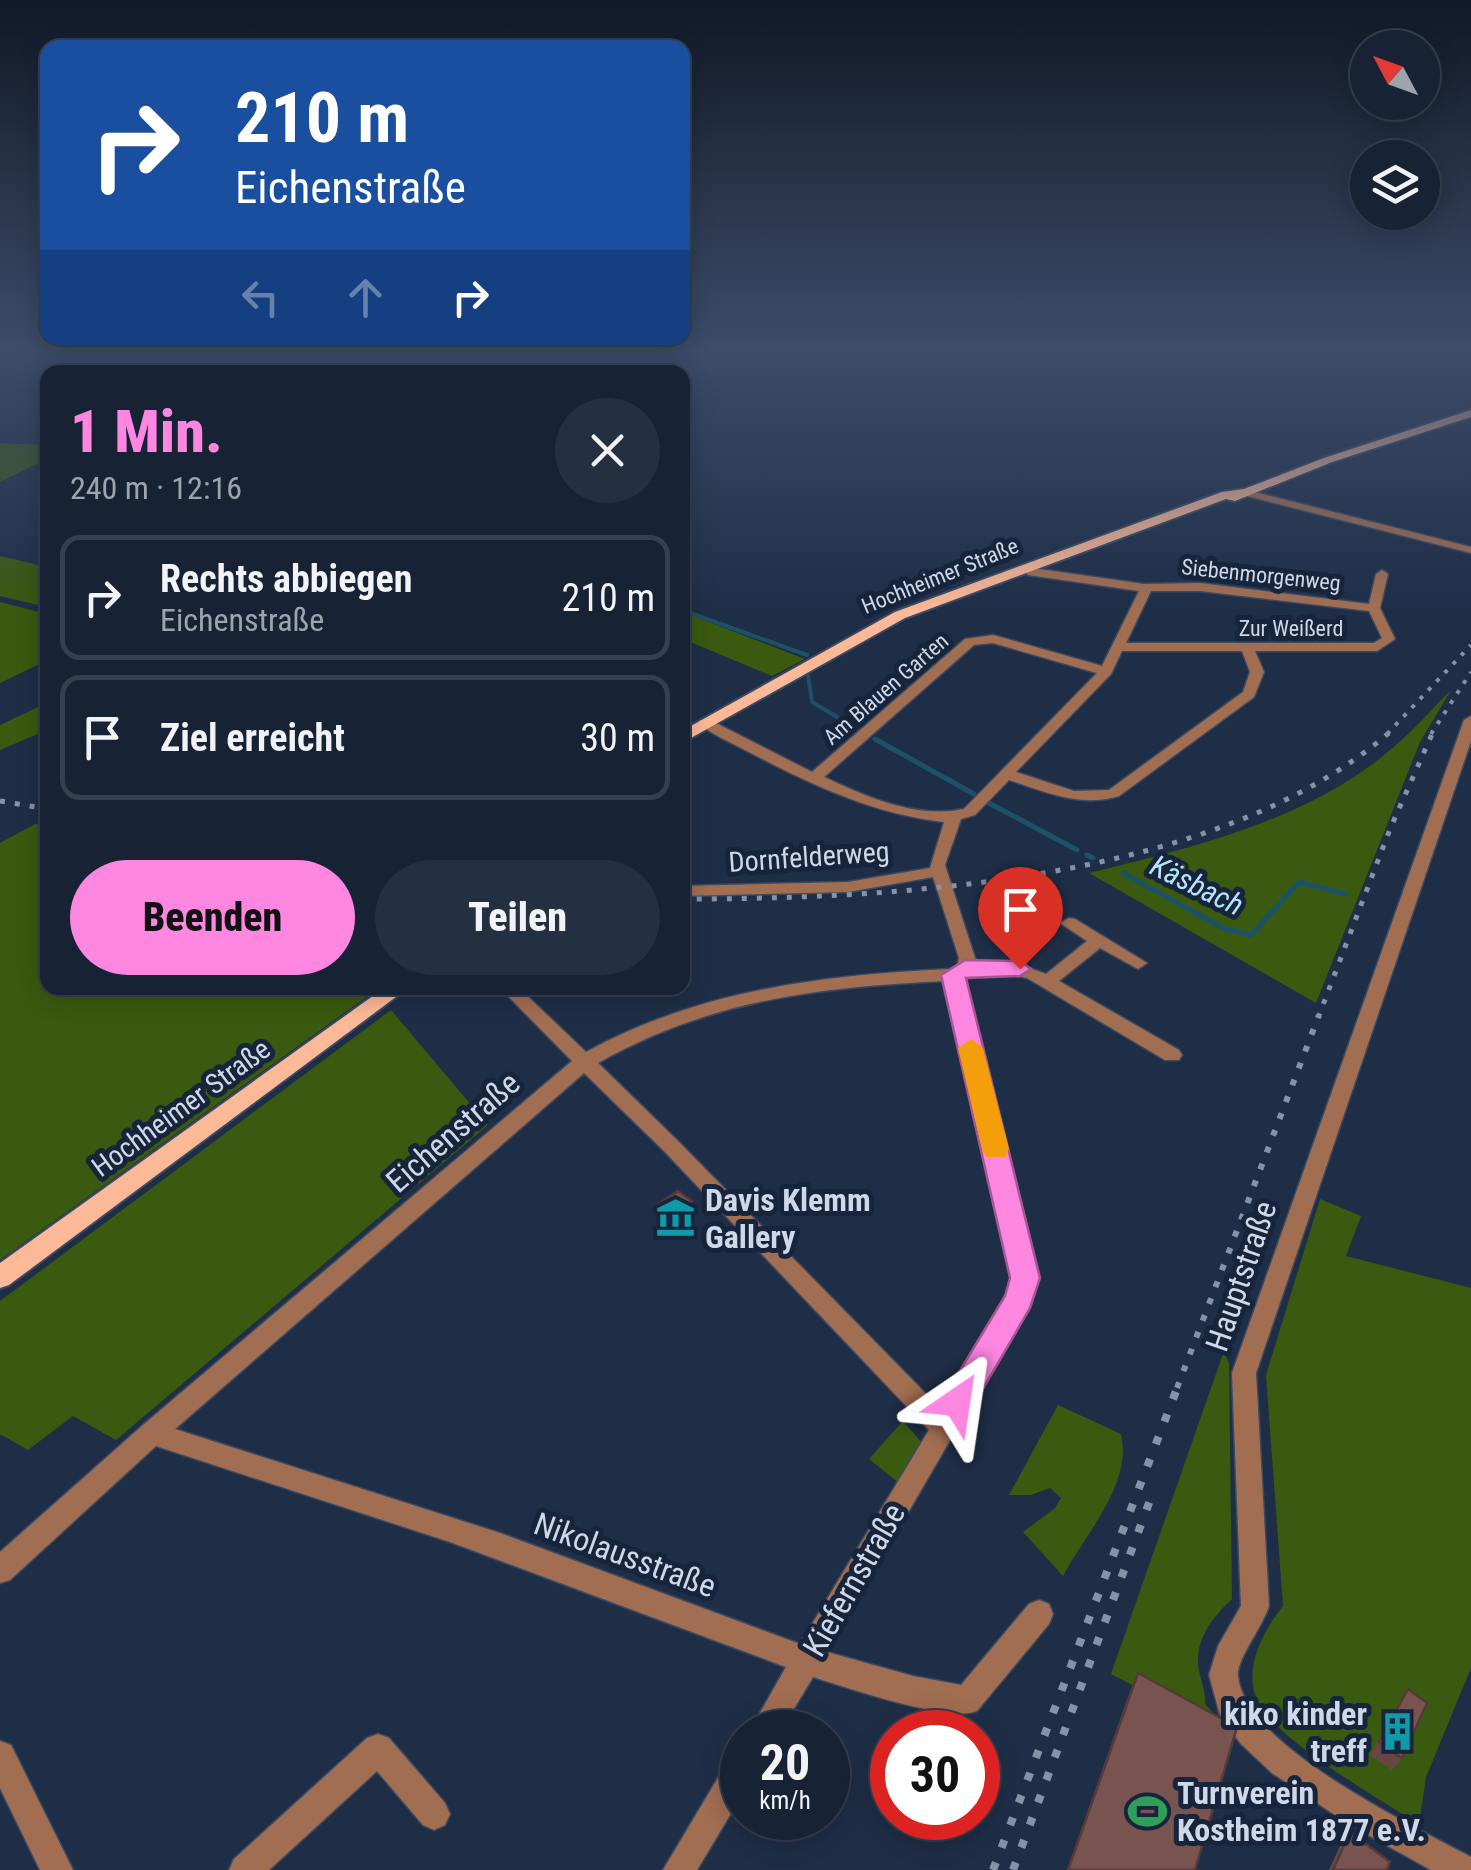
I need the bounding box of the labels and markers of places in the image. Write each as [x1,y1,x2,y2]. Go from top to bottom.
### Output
pin [978,867,1063,970]
place label: Davis Klemm Gallery [705,1181,871,1256]
museum icon: Davis Klemm Gallery [654,1197,696,1239]
place label: kiko kinder treff [1224,1695,1368,1770]
building icon: kiko kinder treff [1376,1711,1418,1753]
place label: Turnverein Kostheim 1877 e.V. [1177,1774,1426,1849]
sports icon: Turnverein Kostheim 1877 e.V. [1126,1790,1168,1832]

